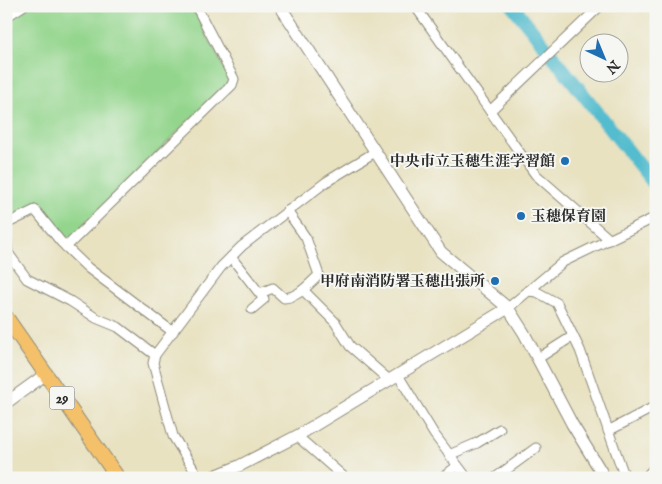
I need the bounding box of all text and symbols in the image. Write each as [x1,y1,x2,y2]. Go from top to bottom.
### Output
north arrow [580,32,630,82]
text: N [602,55,624,77]
place label: 中央市立玉穂生涯学習館 [390,152,555,171]
marker: 中央市立玉穂生涯学習館 [559,155,571,167]
place label: 玉穂保育園 [531,207,606,226]
marker: 玉穂保育園 [515,210,527,222]
place label: 甲府南消防署玉穂出張所 [320,272,485,291]
marker: 甲府南消防署玉穂出張所 [489,275,501,287]
road number: 29 [50,386,74,409]

